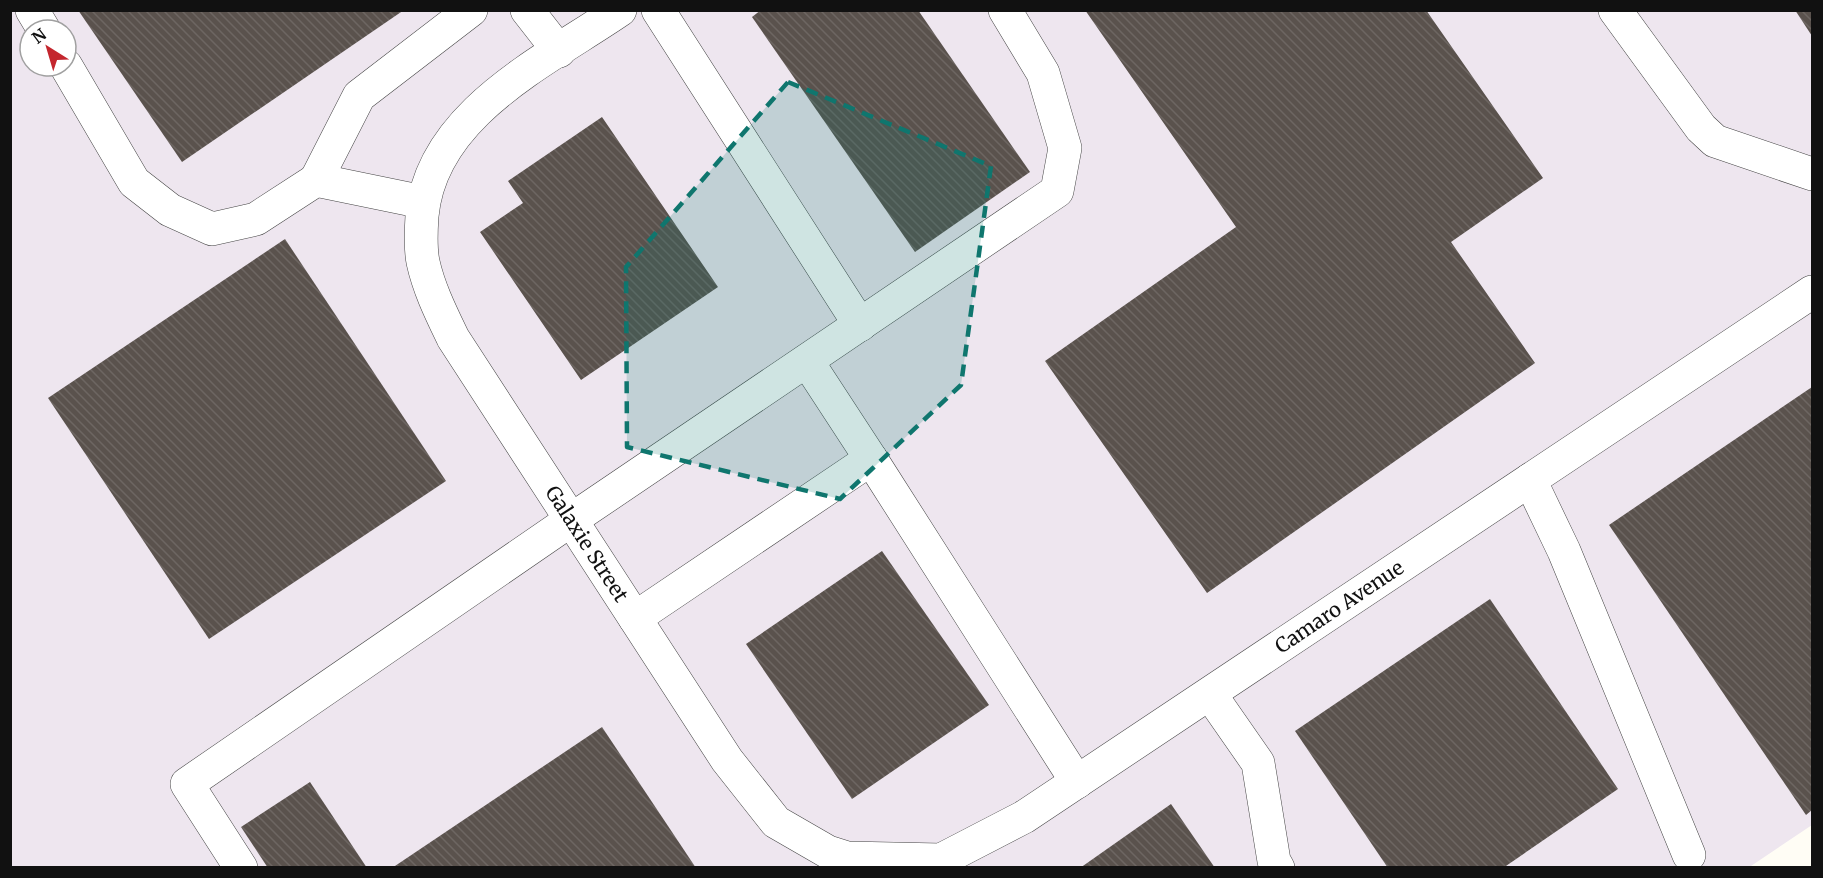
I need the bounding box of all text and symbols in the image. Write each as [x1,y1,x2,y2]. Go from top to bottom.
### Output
north arrow [18,18,78,78]
text: N [28,24,50,48]
street label: Galaxie Street [540,481,634,607]
street label: Camaro Avenue [1270,555,1408,658]

